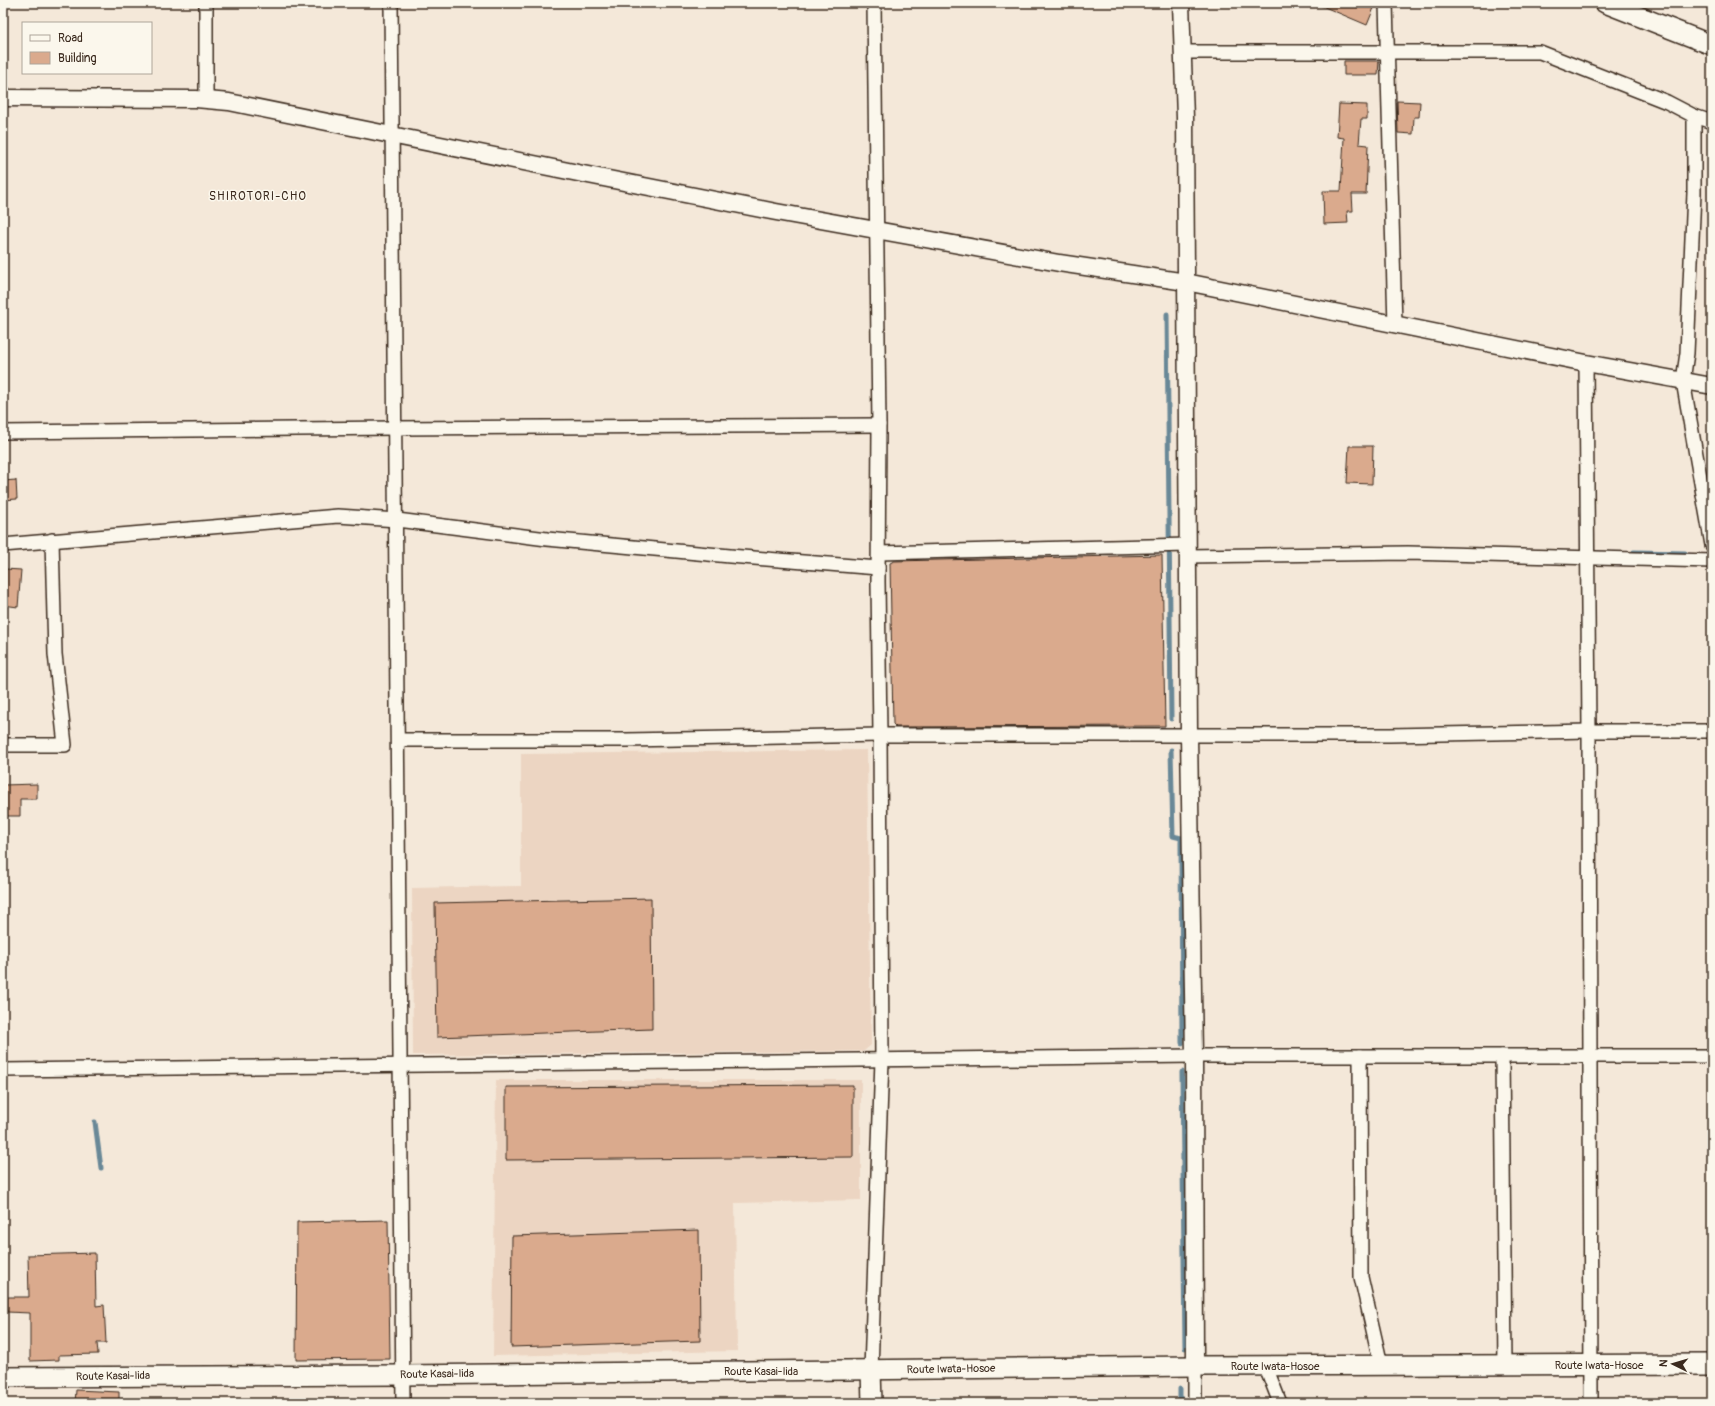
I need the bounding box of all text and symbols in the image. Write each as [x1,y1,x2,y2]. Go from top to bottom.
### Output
legend [22,22,152,74]
text: Road [58,31,83,46]
text: Building [58,51,97,66]
district label: SHIROTORI-CHO [209,189,307,204]
north arrow [1653,1344,1693,1384]
text: N [1657,1358,1670,1367]
street label: Route Iwata-Hosoe [1555,1359,1644,1372]
street label: Route Iwata-Hosoe [1231,1360,1320,1373]
street label: Route Iwata-Hosoe [907,1362,996,1376]
street label: Route Kasai-Iida [724,1365,798,1378]
street label: Route Kasai-Iida [400,1367,474,1381]
street label: Route Kasai-Iida [76,1369,150,1383]

